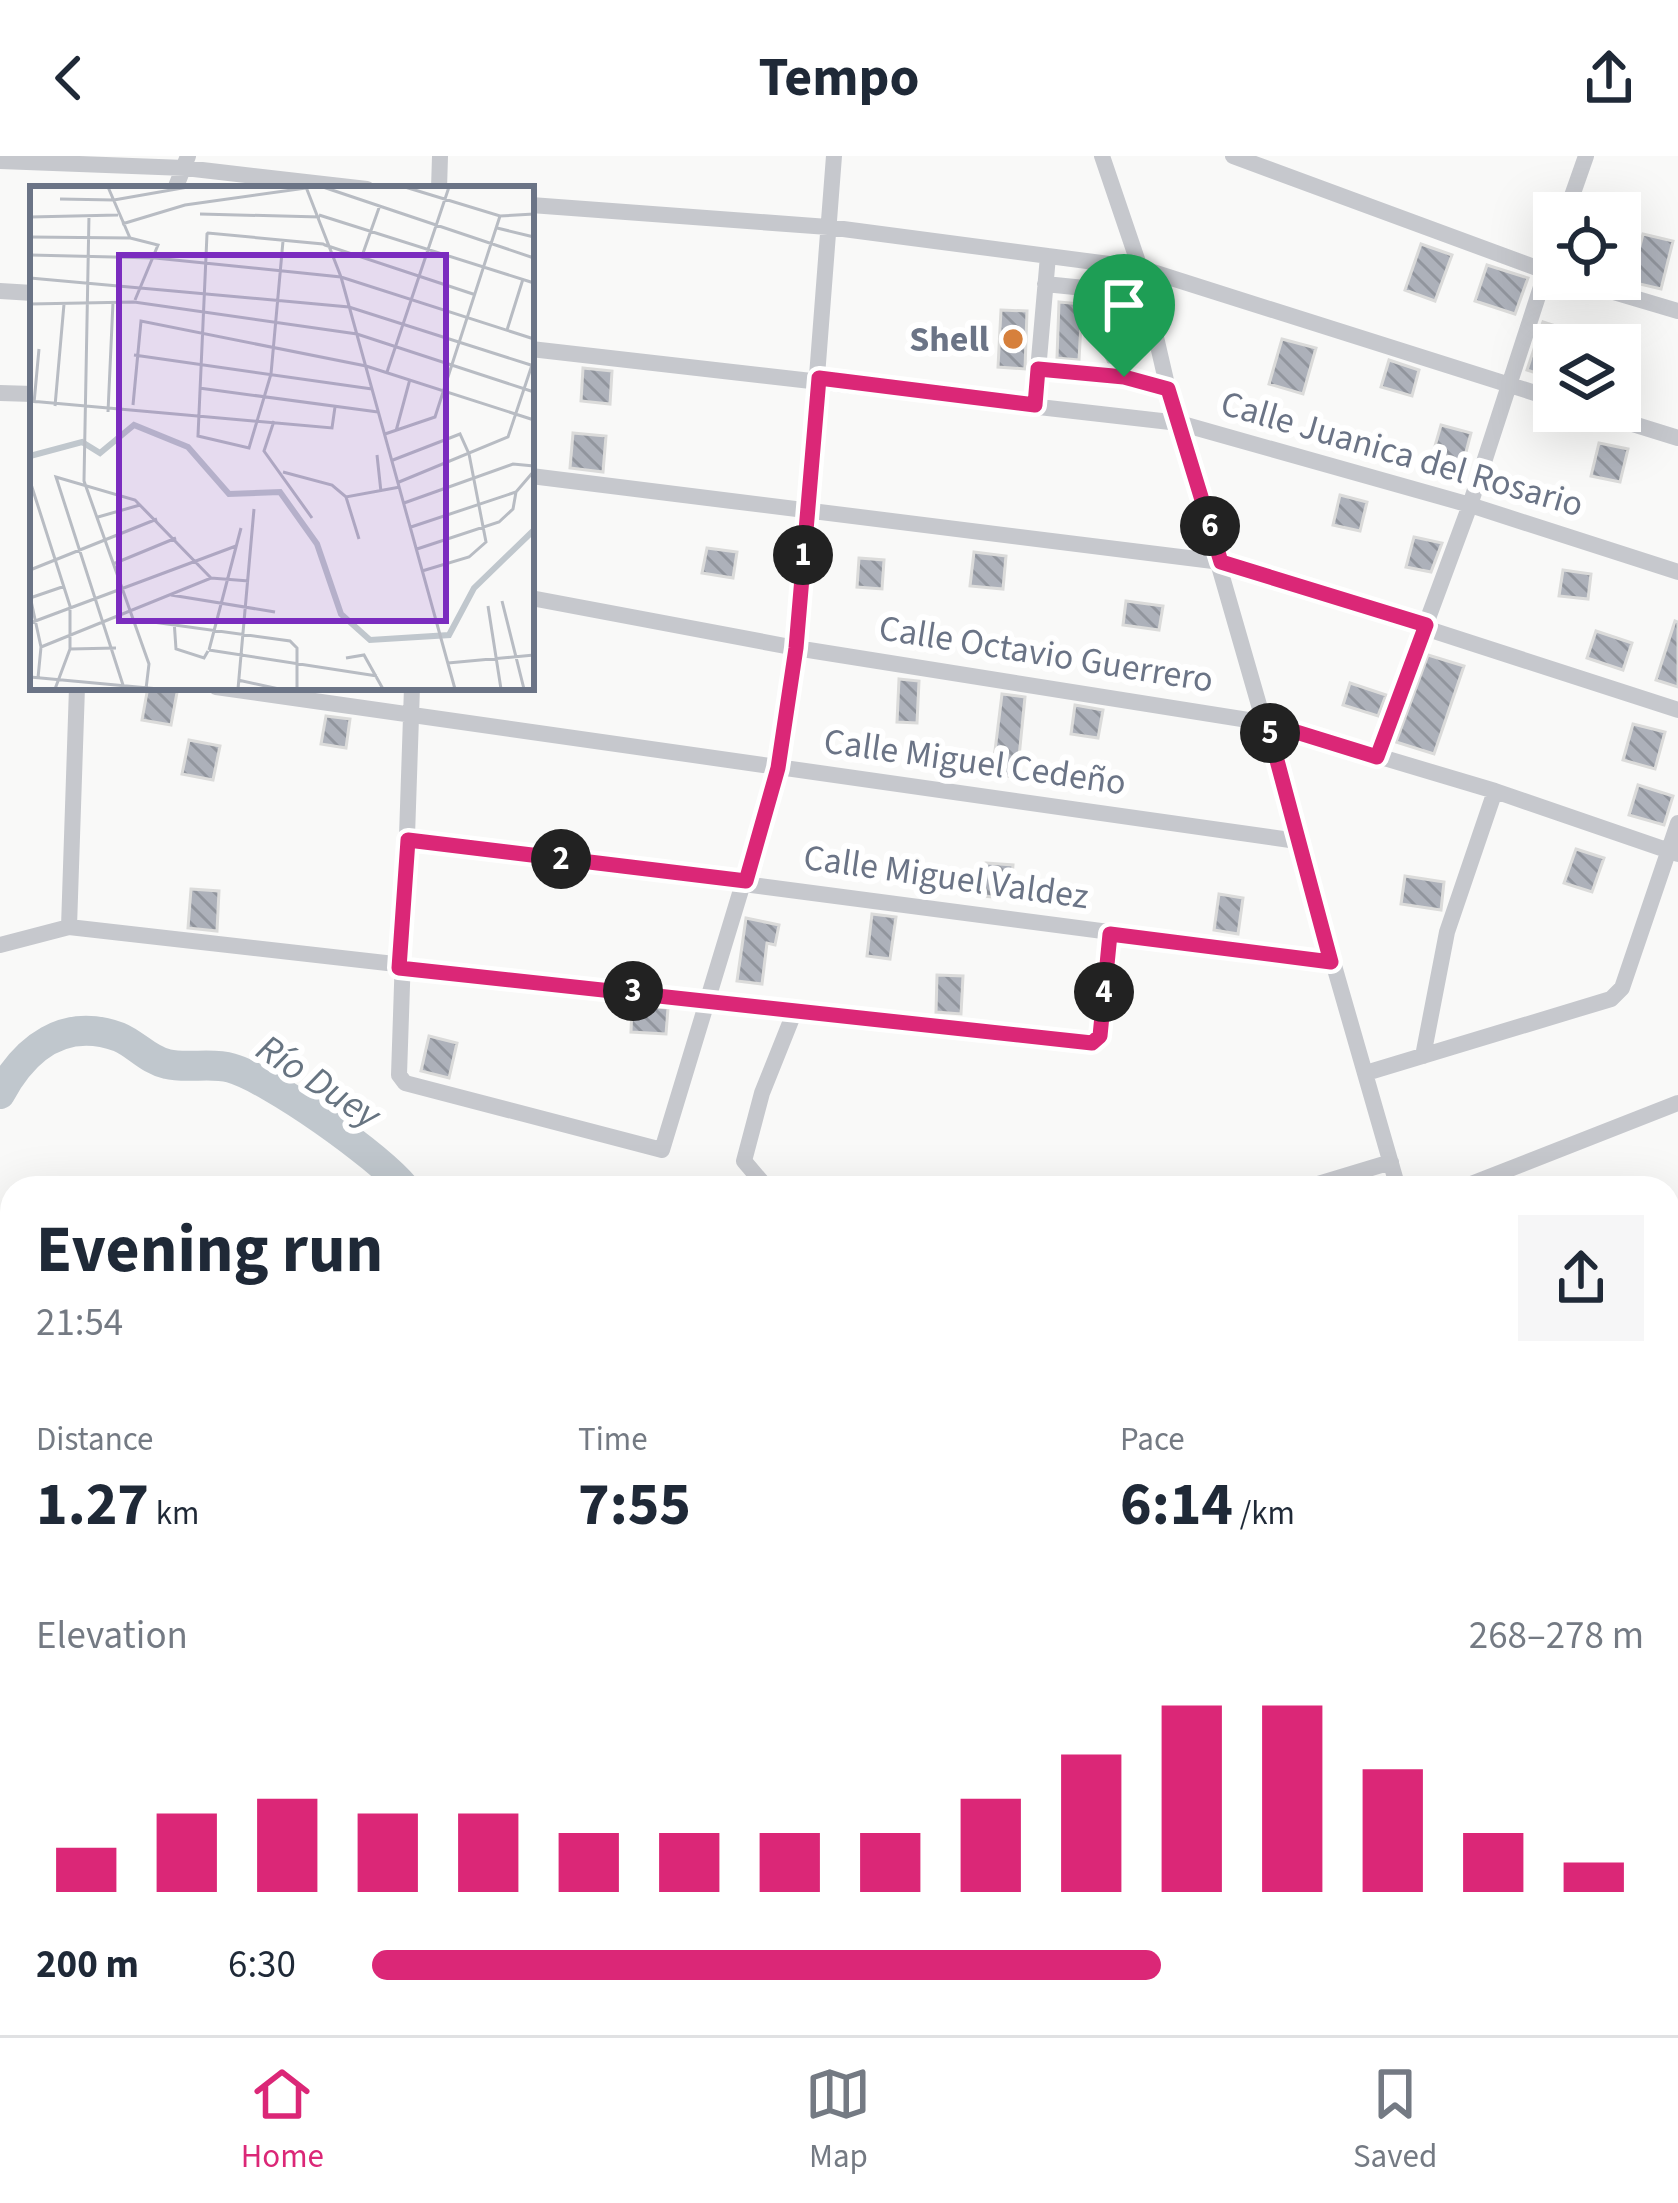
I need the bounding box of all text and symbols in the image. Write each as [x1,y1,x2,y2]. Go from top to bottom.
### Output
text: Tempo [758,40,920,117]
icon: back [36,45,102,111]
icon: share [1576,45,1642,111]
inset map [30,186,534,690]
map controls [1533,192,1641,432]
button: locate [1533,192,1641,300]
pin [1073,254,1175,377]
icon: arrive [1091,272,1157,338]
place label: Shell [909,314,989,365]
button: layers [1533,324,1641,432]
marker: Shell [1000,326,1026,352]
street label: Calle Juanica del Rosario [1215,378,1589,530]
pin: 6 [1180,496,1240,556]
text: 6 [1201,502,1219,549]
pin: 1 [773,525,833,585]
text: 1 [794,531,812,578]
street label: Calle Octavio Guerrero [875,602,1217,706]
pin: 5 [1240,703,1300,763]
text: 5 [1261,709,1279,756]
street label: Calle Miguel Cedeño [821,716,1129,808]
pin: 2 [531,829,591,889]
street label: Calle Miguel Valdez [800,832,1092,922]
text: 2 [552,835,570,882]
pin: 3 [603,961,663,1021]
pin: 4 [1074,962,1134,1022]
text: 3 [624,967,642,1014]
text: 4 [1095,968,1113,1015]
water label: Río Duey [245,1021,392,1144]
text: Evening run [36,1203,383,1297]
button: share [1518,1215,1644,1341]
text: 21:54 [36,1295,123,1351]
text: Distance [36,1416,153,1463]
text: Time [578,1416,648,1463]
text: Pace [1120,1416,1185,1463]
text: 1.27 [36,1463,149,1548]
text: 7:55 [578,1463,691,1548]
text: 6:14 [1120,1463,1233,1548]
text: km [149,1490,199,1537]
text: /km [1233,1490,1295,1537]
text: Elevation [36,1608,188,1664]
text: 268–278 m [1469,1608,1644,1664]
text: 200 m [36,1937,139,1993]
text: 6:30 [228,1937,296,1993]
tab: Home [241,2061,324,2180]
tab: Map [805,2061,871,2180]
tab: Saved [1353,2061,1437,2180]

